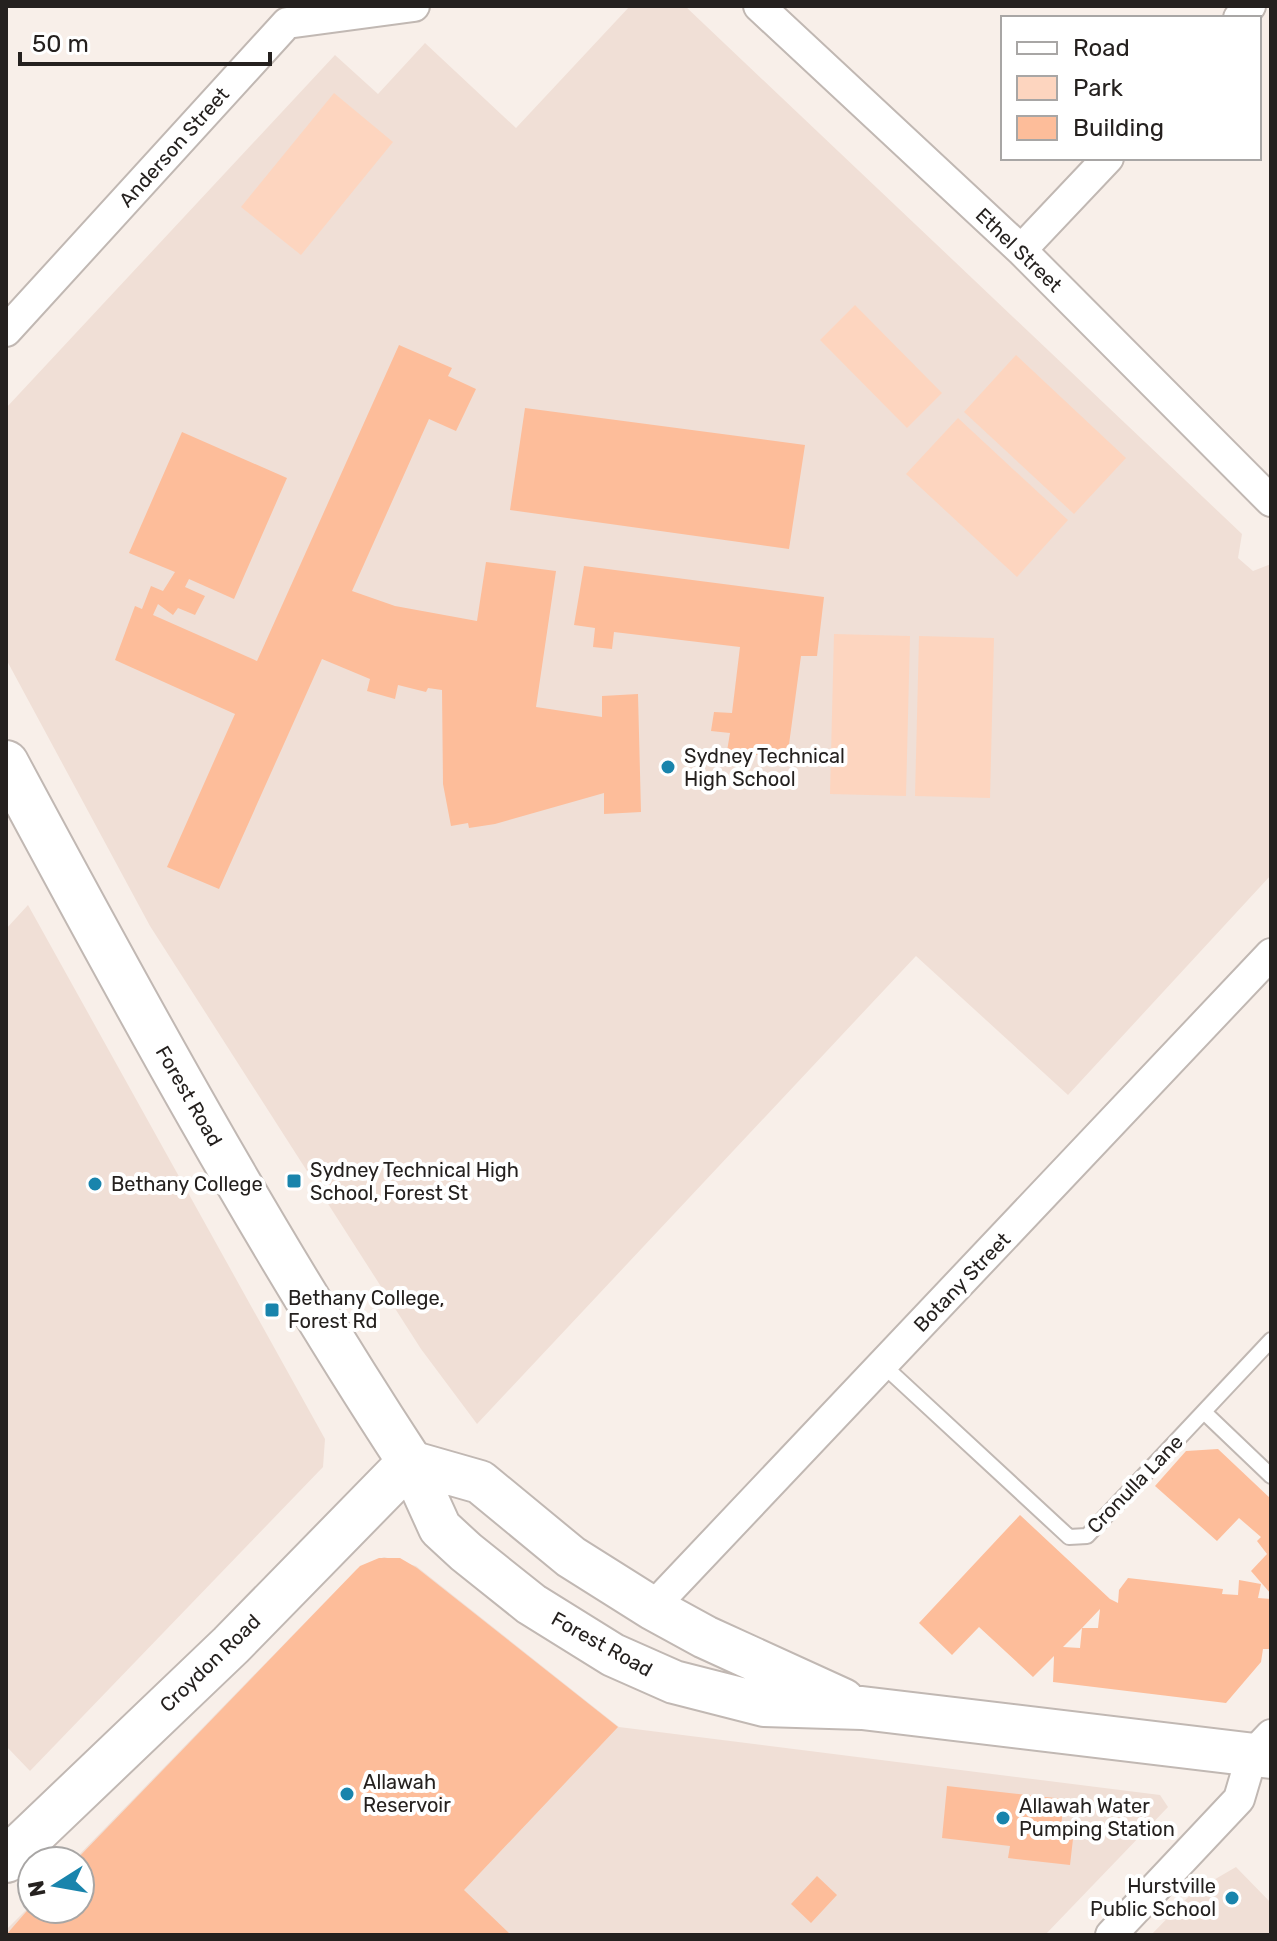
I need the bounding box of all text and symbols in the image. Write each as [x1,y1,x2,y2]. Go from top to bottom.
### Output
scale bar [20,16,270,66]
legend [1001,16,1261,160]
text: 50 m [32,30,89,58]
text: Road [1073,34,1130,62]
text: Park [1073,74,1124,102]
street label: Anderson Street [114,82,234,212]
text: Building [1073,114,1164,142]
street label: Ethel Street [971,203,1067,297]
place label: Sydney Technical High School [684,744,845,791]
marker: Sydney Technical High School [659,758,677,776]
street label: Forest Road [151,1042,227,1150]
place label: Sydney Technical High School, Forest St [310,1158,519,1205]
place label: Bethany College [111,1172,263,1196]
marker: Sydney Technical High School, Forest St [285,1172,303,1190]
marker: Bethany College [86,1175,104,1193]
street label: Botany Street [909,1227,1015,1337]
place label: Bethany College, Forest Rd [288,1286,445,1333]
marker: Bethany College, Forest Rd [263,1301,281,1319]
street label: Cronulla Lane [1082,1430,1188,1538]
street label: Forest Road [547,1606,657,1682]
street label: Croydon Road [155,1609,265,1717]
place label: Allawah Reservoir [363,1770,451,1817]
marker: Allawah Reservoir [338,1785,356,1803]
place label: Allawah Water Pumping Station [1019,1794,1175,1841]
marker: Allawah Water Pumping Station [994,1809,1012,1827]
north arrow [16,1845,96,1925]
place label: Hurstville Public School [1090,1874,1216,1921]
text: N [22,1878,52,1899]
marker: Hurstville Public School [1223,1889,1241,1907]

